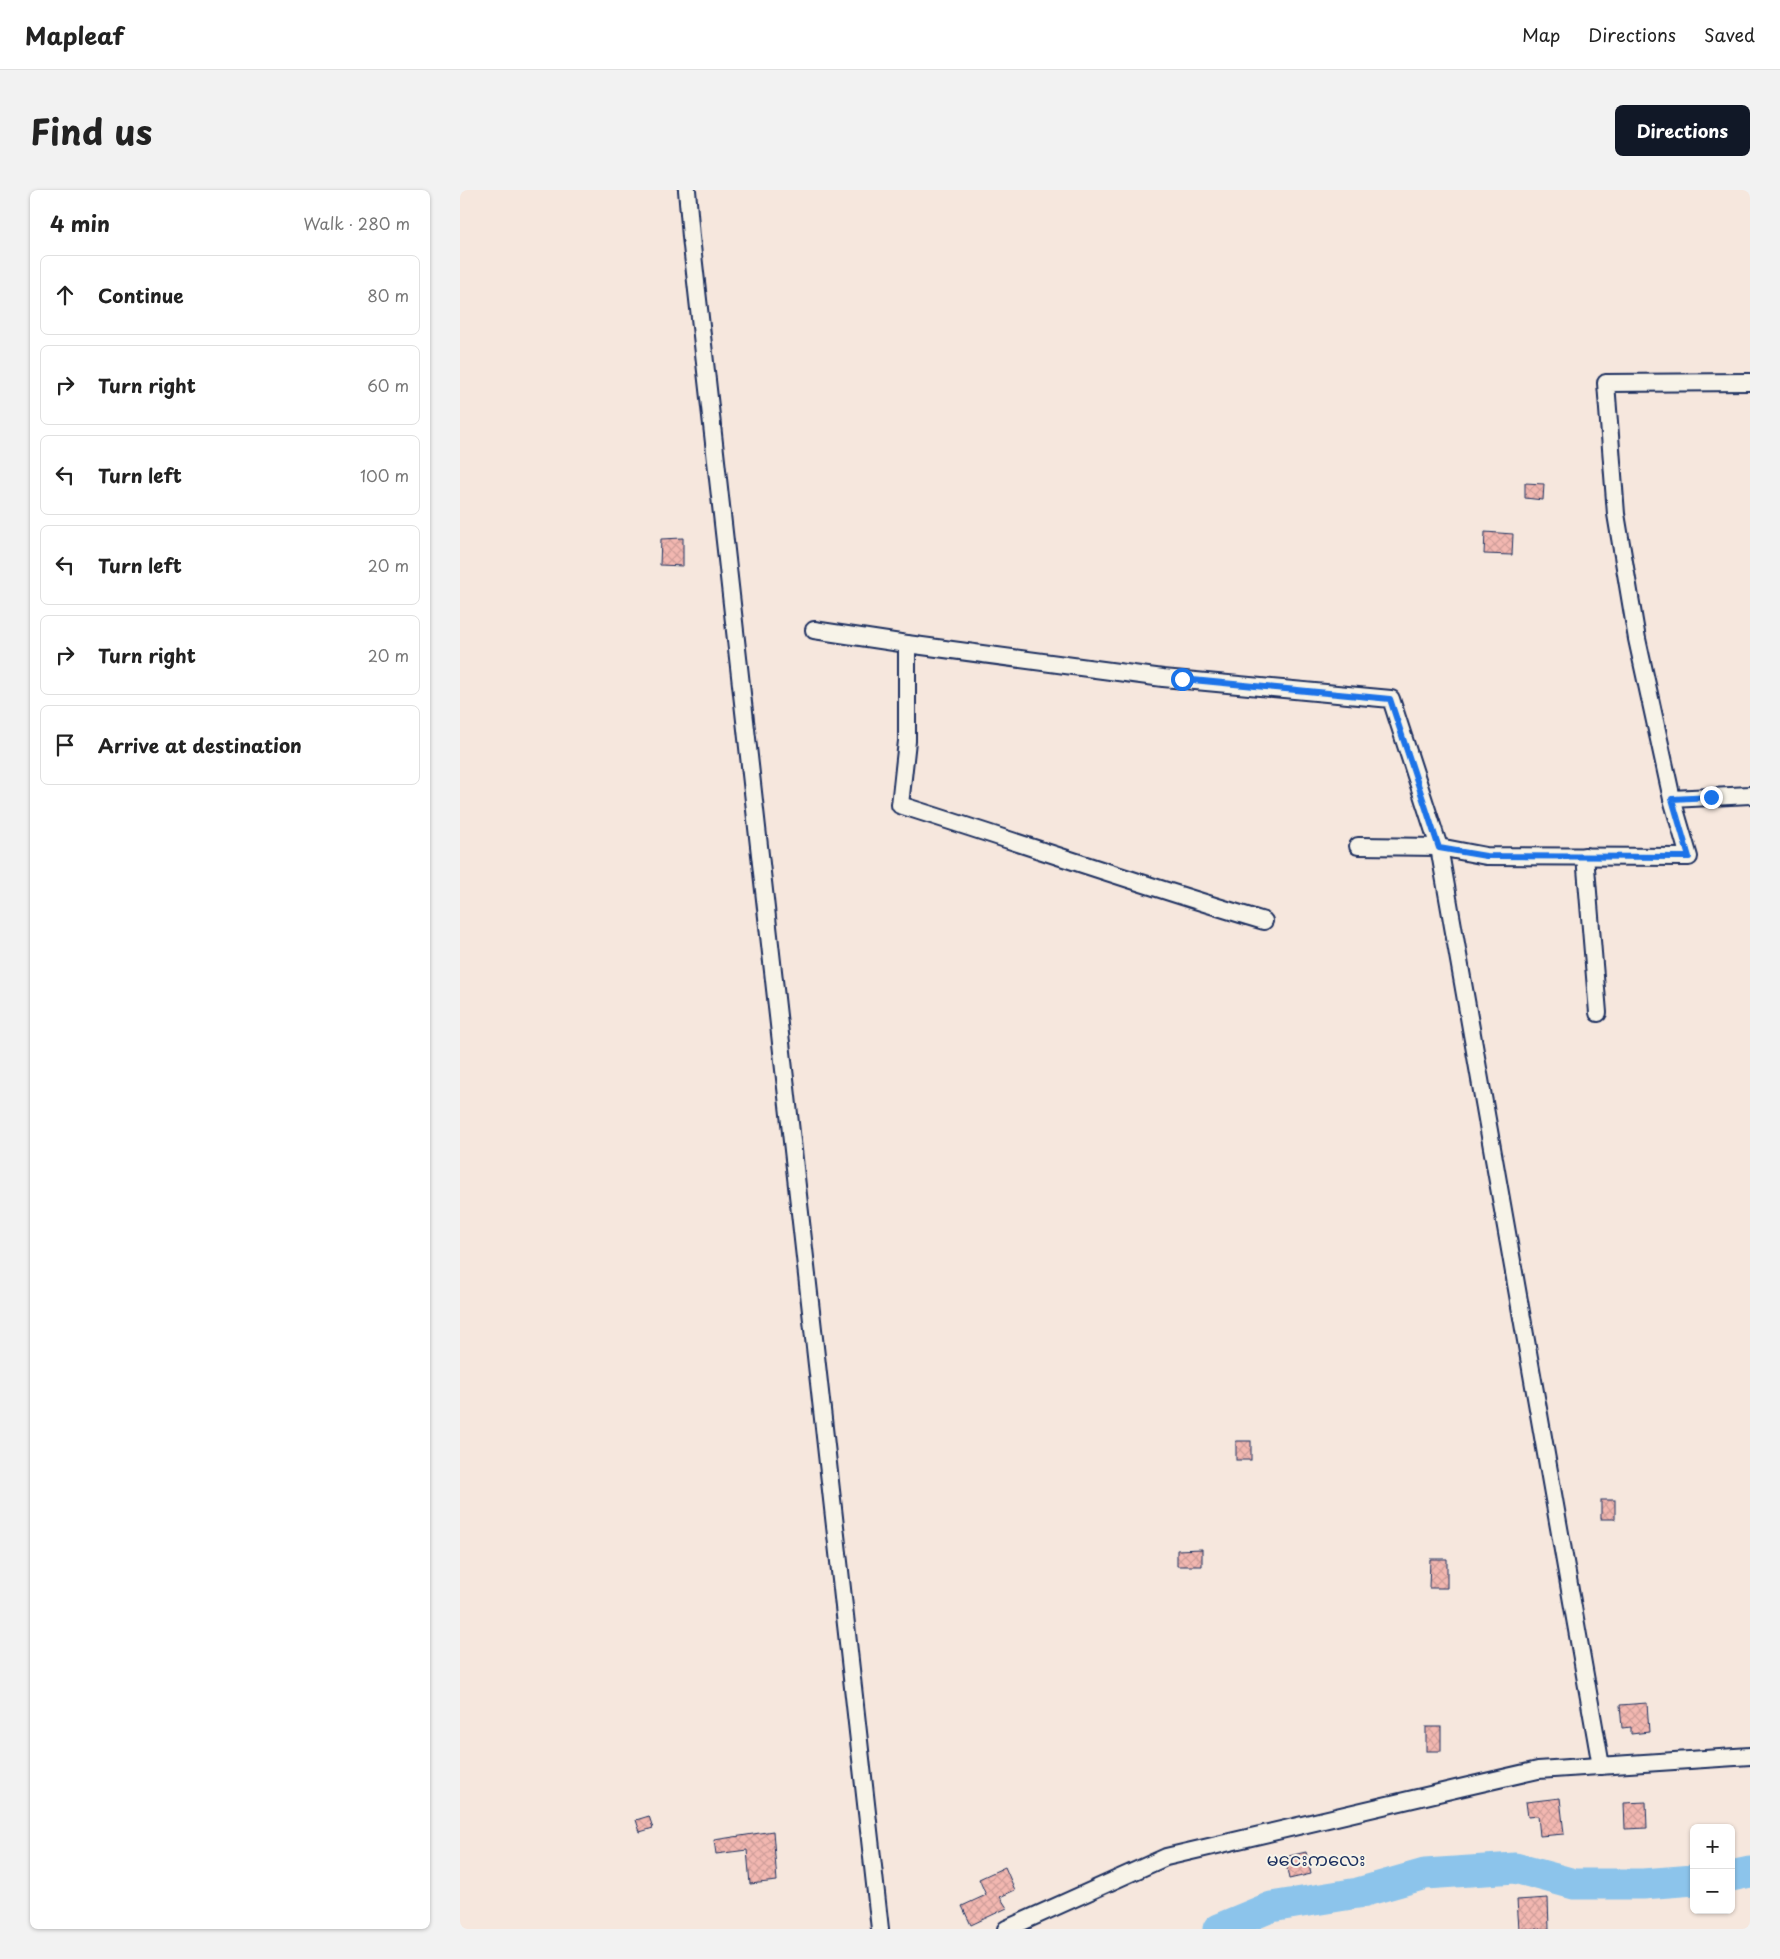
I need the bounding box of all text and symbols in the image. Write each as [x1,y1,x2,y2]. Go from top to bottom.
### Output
text: Mapleaf [25,17,124,53]
text: Map [1522,21,1560,48]
text: Directions [1588,21,1676,48]
text: Saved [1704,21,1755,48]
text: Find us [30,104,152,157]
button: Directions [1615,105,1750,156]
text: 4 min [50,207,110,239]
text: Walk · 280 m [303,211,410,235]
icon: ahead [51,281,79,309]
text: Continue [98,281,184,309]
text: 80 m [367,283,409,307]
icon: right [51,371,79,399]
text: Turn right [98,371,196,399]
text: 60 m [367,373,409,397]
icon: left [51,461,79,489]
text: Turn left [98,461,182,489]
text: 100 m [360,463,409,487]
icon: left [51,551,79,579]
text: Turn left [98,551,182,579]
text: 20 m [368,553,409,577]
icon: right [51,641,79,669]
text: Turn right [98,641,196,669]
text: 20 m [368,643,409,667]
route start [1171,668,1194,691]
icon: arrive [51,731,79,759]
text: Arrive at destination [98,731,302,759]
route end [1700,786,1723,809]
map controls [1690,1824,1735,1914]
button: + [1690,1824,1735,1869]
district label: မငေးကလေး [1266,1845,1366,1872]
button: − [1690,1869,1735,1914]

